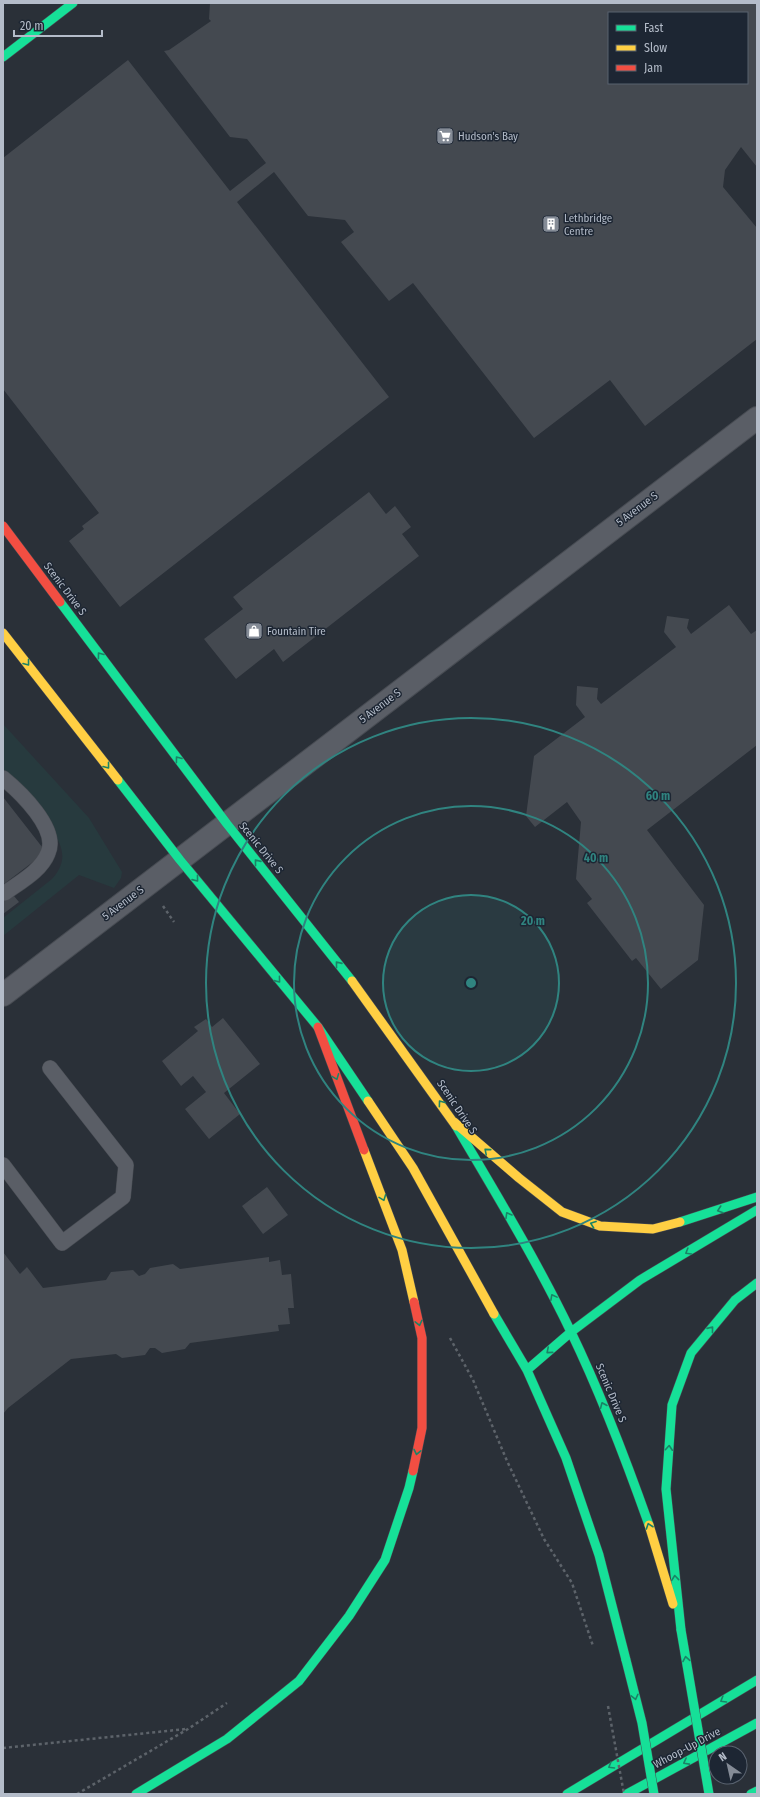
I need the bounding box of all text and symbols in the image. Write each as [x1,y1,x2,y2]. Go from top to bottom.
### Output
scale bar [14,12,102,38]
legend [608,12,748,84]
text: 20 m [20,19,44,33]
text: Fast [644,21,663,35]
text: Slow [644,41,667,55]
text: Jam [644,61,662,75]
supermarket icon: Hudson's Bay [435,126,455,146]
place label: Hudson's Bay [458,130,518,143]
place label: Lethbridge Centre [564,212,612,238]
building icon: Lethbridge Centre [541,214,561,234]
street label: 5 Avenue S [614,489,661,529]
street label: Scenic Drive S [41,560,89,618]
shop icon: Fountain Tire [244,621,264,641]
place label: Fountain Tire [267,625,326,638]
one-way arrow [97,652,104,659]
one-way arrow [22,659,29,666]
street label: 5 Avenue S [357,686,404,726]
one-way arrow [176,756,183,763]
one-way arrow [102,761,109,768]
text: 60 m [646,789,670,803]
street label: Scenic Drive S [236,820,286,877]
text: 40 m [584,851,608,865]
one-way arrow [255,859,262,866]
one-way arrow [191,875,198,882]
street label: 5 Avenue S [100,883,147,923]
text: 20 m [520,914,545,928]
one-way arrow [336,961,343,968]
one-way arrow [274,975,281,982]
centre of rings [464,976,478,990]
one-way arrow [332,1073,340,1080]
street label: Scenic Drive S [434,1077,480,1137]
one-way arrow [439,1101,446,1108]
one-way arrow [485,1148,492,1155]
one-way arrow [378,1195,386,1202]
one-way arrow [717,1205,724,1214]
one-way arrow [505,1211,512,1219]
one-way arrow [590,1220,597,1228]
one-way arrow [685,1247,692,1254]
one-way arrow [550,1294,557,1301]
one-way arrow [414,1320,422,1326]
one-way arrow [707,1326,714,1333]
one-way arrow [546,1346,554,1354]
street label: Scenic Drive S [593,1362,629,1425]
one-way arrow [600,1401,608,1409]
one-way arrow [665,1445,674,1451]
one-way arrow [413,1449,421,1455]
one-way arrow [645,1523,654,1530]
one-way arrow [671,1575,680,1581]
one-way arrow [682,1656,690,1662]
one-way arrow [631,1694,639,1701]
one-way arrow [720,1695,727,1702]
street label: Whoop-Up Drive [651,1725,723,1771]
north arrow [708,1745,748,1785]
text: N [716,1750,729,1764]
one-way arrow [683,1757,690,1765]
one-way arrow [608,1761,615,1768]

